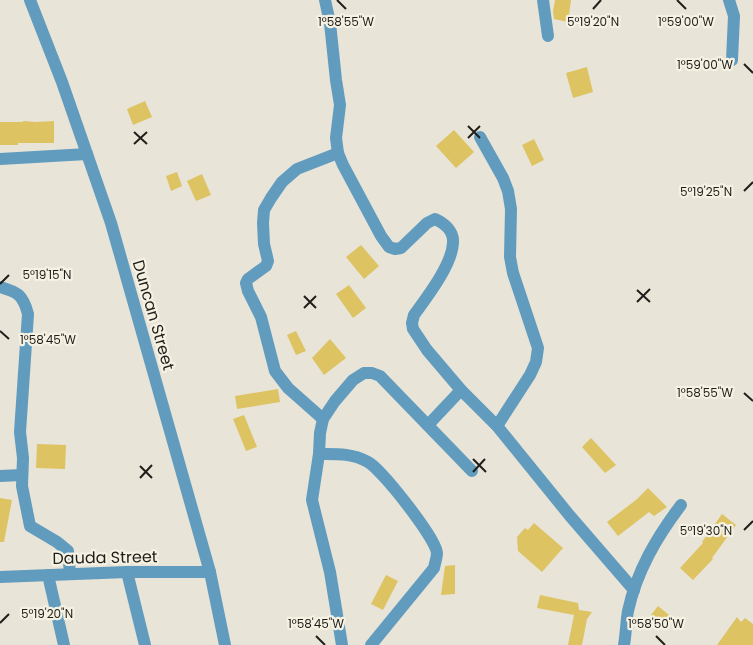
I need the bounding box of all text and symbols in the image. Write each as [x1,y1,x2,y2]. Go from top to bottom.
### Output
text: 1°58'55"W [318,13,374,30]
text: 5°19'20"N [567,13,619,30]
text: 1°59'00"W [658,13,714,30]
text: 1°59'00"W [677,56,733,73]
text: 5°19'25"N [680,183,732,200]
street label: Duncan Street [127,257,180,373]
text: 5°19'15"N [22,266,72,283]
text: 1°58'45"W [20,331,76,348]
text: 1°58'55"W [677,384,733,401]
text: 5°19'30"N [680,522,732,539]
street label: Dauda Street [52,545,158,570]
text: 5°19'20"N [21,605,73,622]
text: 1°58'45"W [288,615,344,632]
text: 1°58'50"W [628,615,684,632]

